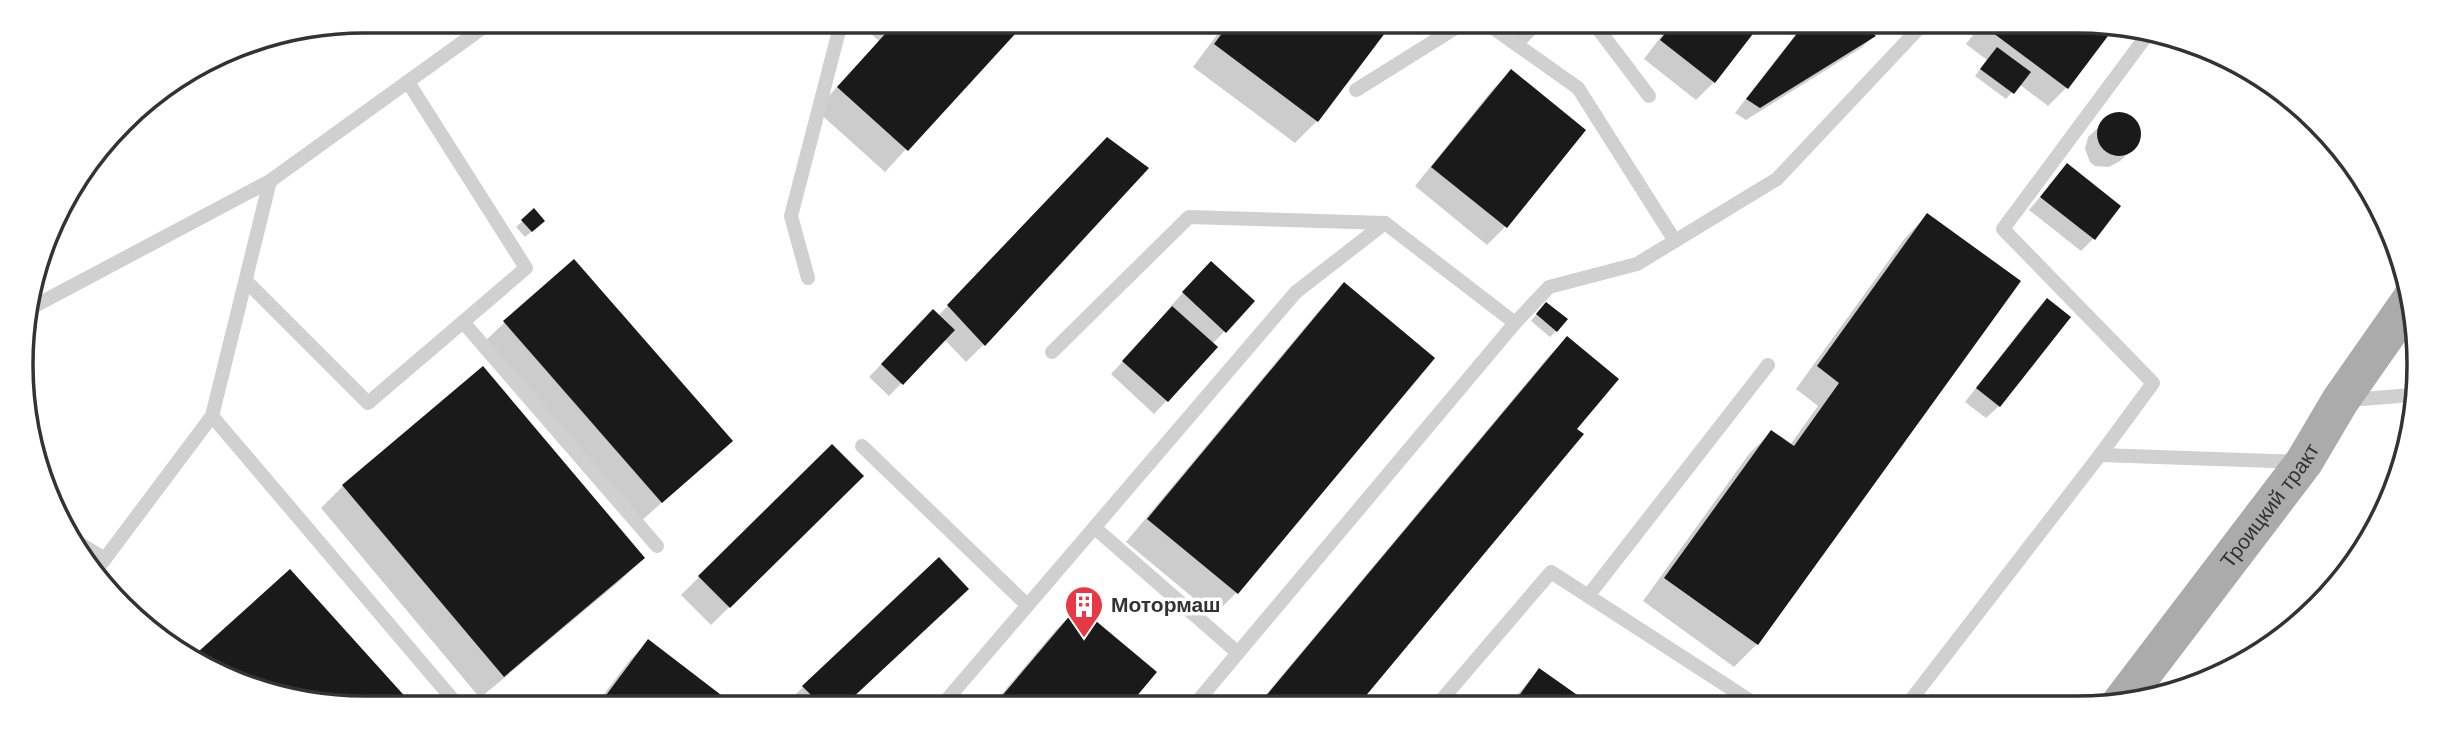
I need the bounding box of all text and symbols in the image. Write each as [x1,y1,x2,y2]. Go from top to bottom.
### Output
street label: Троицкий тракт [2216,439,2323,572]
building icon: Мотормаш [1063,584,1105,639]
place label: Мотормаш [1111,593,1221,616]

